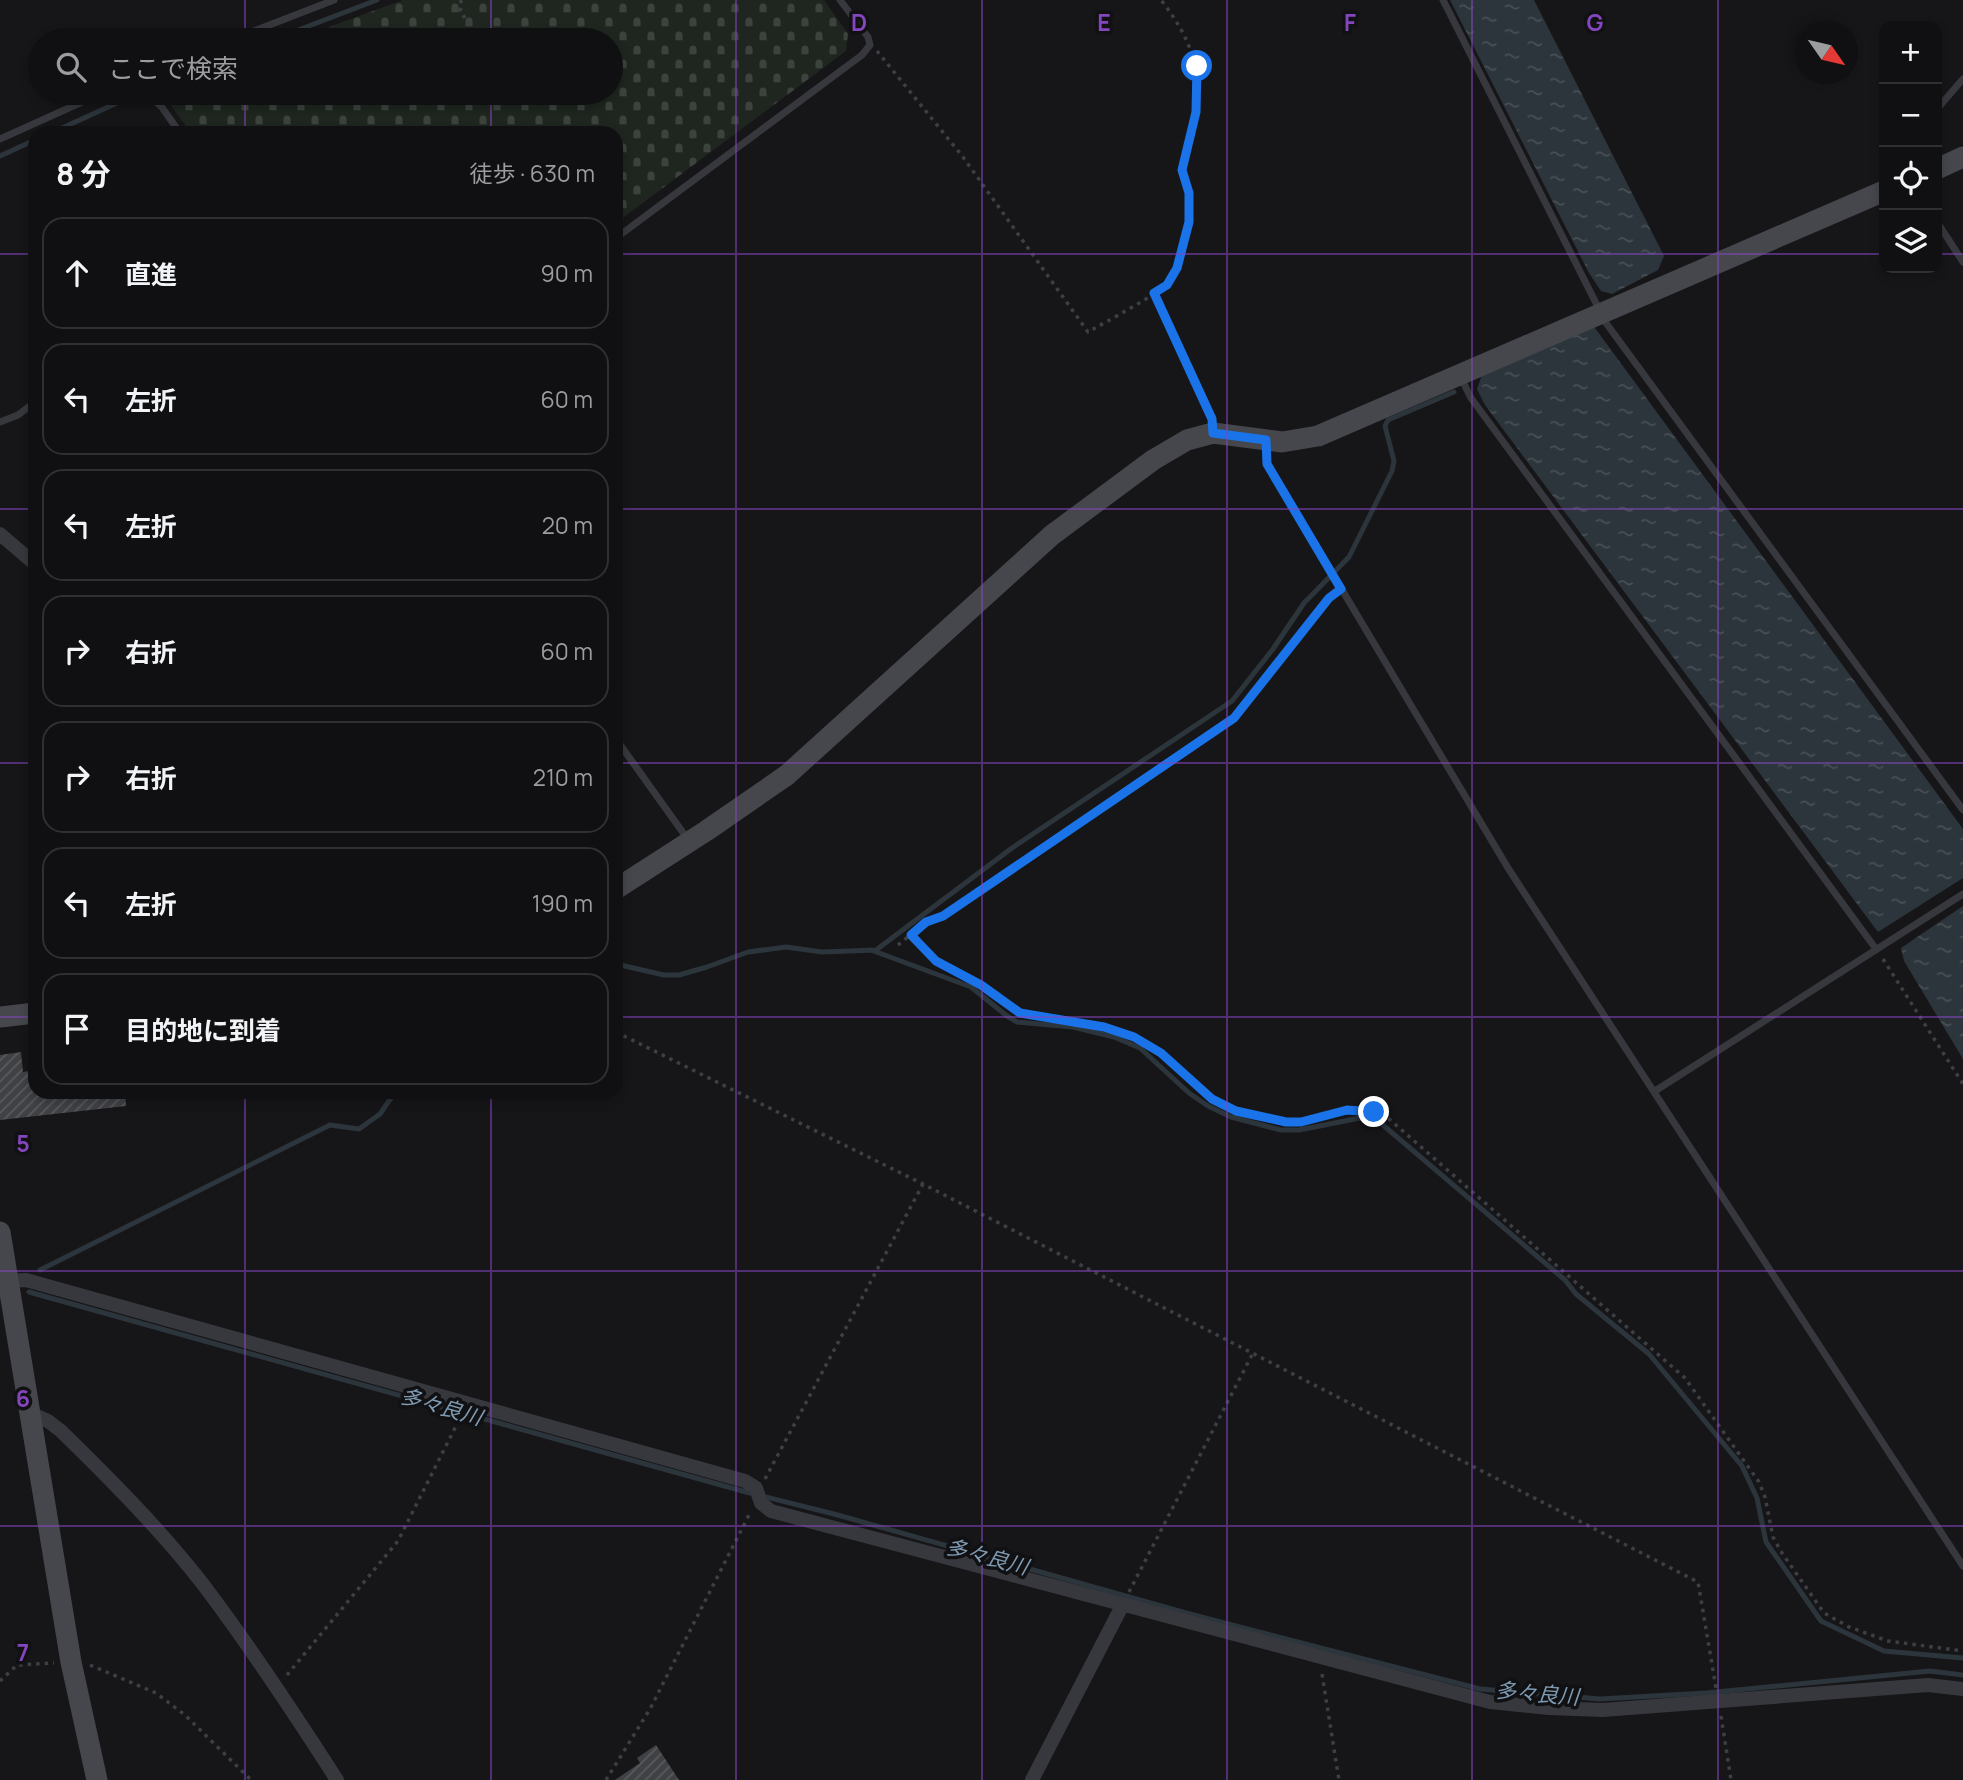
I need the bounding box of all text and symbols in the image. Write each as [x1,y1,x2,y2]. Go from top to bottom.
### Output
text: D [851,6,867,38]
text: E [1097,6,1111,38]
text: F [1344,6,1356,38]
text: G [1587,6,1604,38]
north arrow [1795,21,1858,84]
map controls [1879,21,1942,273]
button: + [1879,21,1942,84]
search box [28,28,623,105]
icon: search [52,48,90,86]
text: ここで検索 [108,50,238,86]
route start [1181,50,1212,81]
button: − [1879,84,1942,147]
button: locate [1879,147,1942,210]
text: 8 分 [56,153,110,194]
text: 徒歩 · 630 m [469,157,595,189]
button: layers [1879,210,1942,273]
icon: ahead [58,254,96,292]
text: 直進 [125,256,177,292]
text: 90 m [541,257,593,289]
icon: left [58,380,96,418]
text: 左折 [125,382,177,418]
text: 60 m [541,383,593,415]
icon: left [58,506,96,544]
text: 左折 [125,508,177,544]
text: 20 m [542,509,593,541]
icon: right [58,632,96,670]
text: 右折 [125,634,177,670]
text: 60 m [541,635,593,667]
icon: right [58,758,96,796]
text: 右折 [125,760,177,796]
text: 210 m [533,761,593,793]
icon: left [58,884,96,922]
text: 左折 [125,886,177,922]
text: 190 m [532,887,593,919]
icon: arrive [58,1010,96,1048]
text: 目的地に到着 [125,1012,281,1048]
route end [1358,1096,1389,1127]
text: 5 [16,1127,30,1159]
water label: 多々良川 [397,1381,487,1432]
text: 6 [16,1382,30,1414]
water label: 多々良川 [943,1532,1033,1581]
text: 7 [17,1636,29,1668]
water label: 多々良川 [1494,1675,1582,1711]

